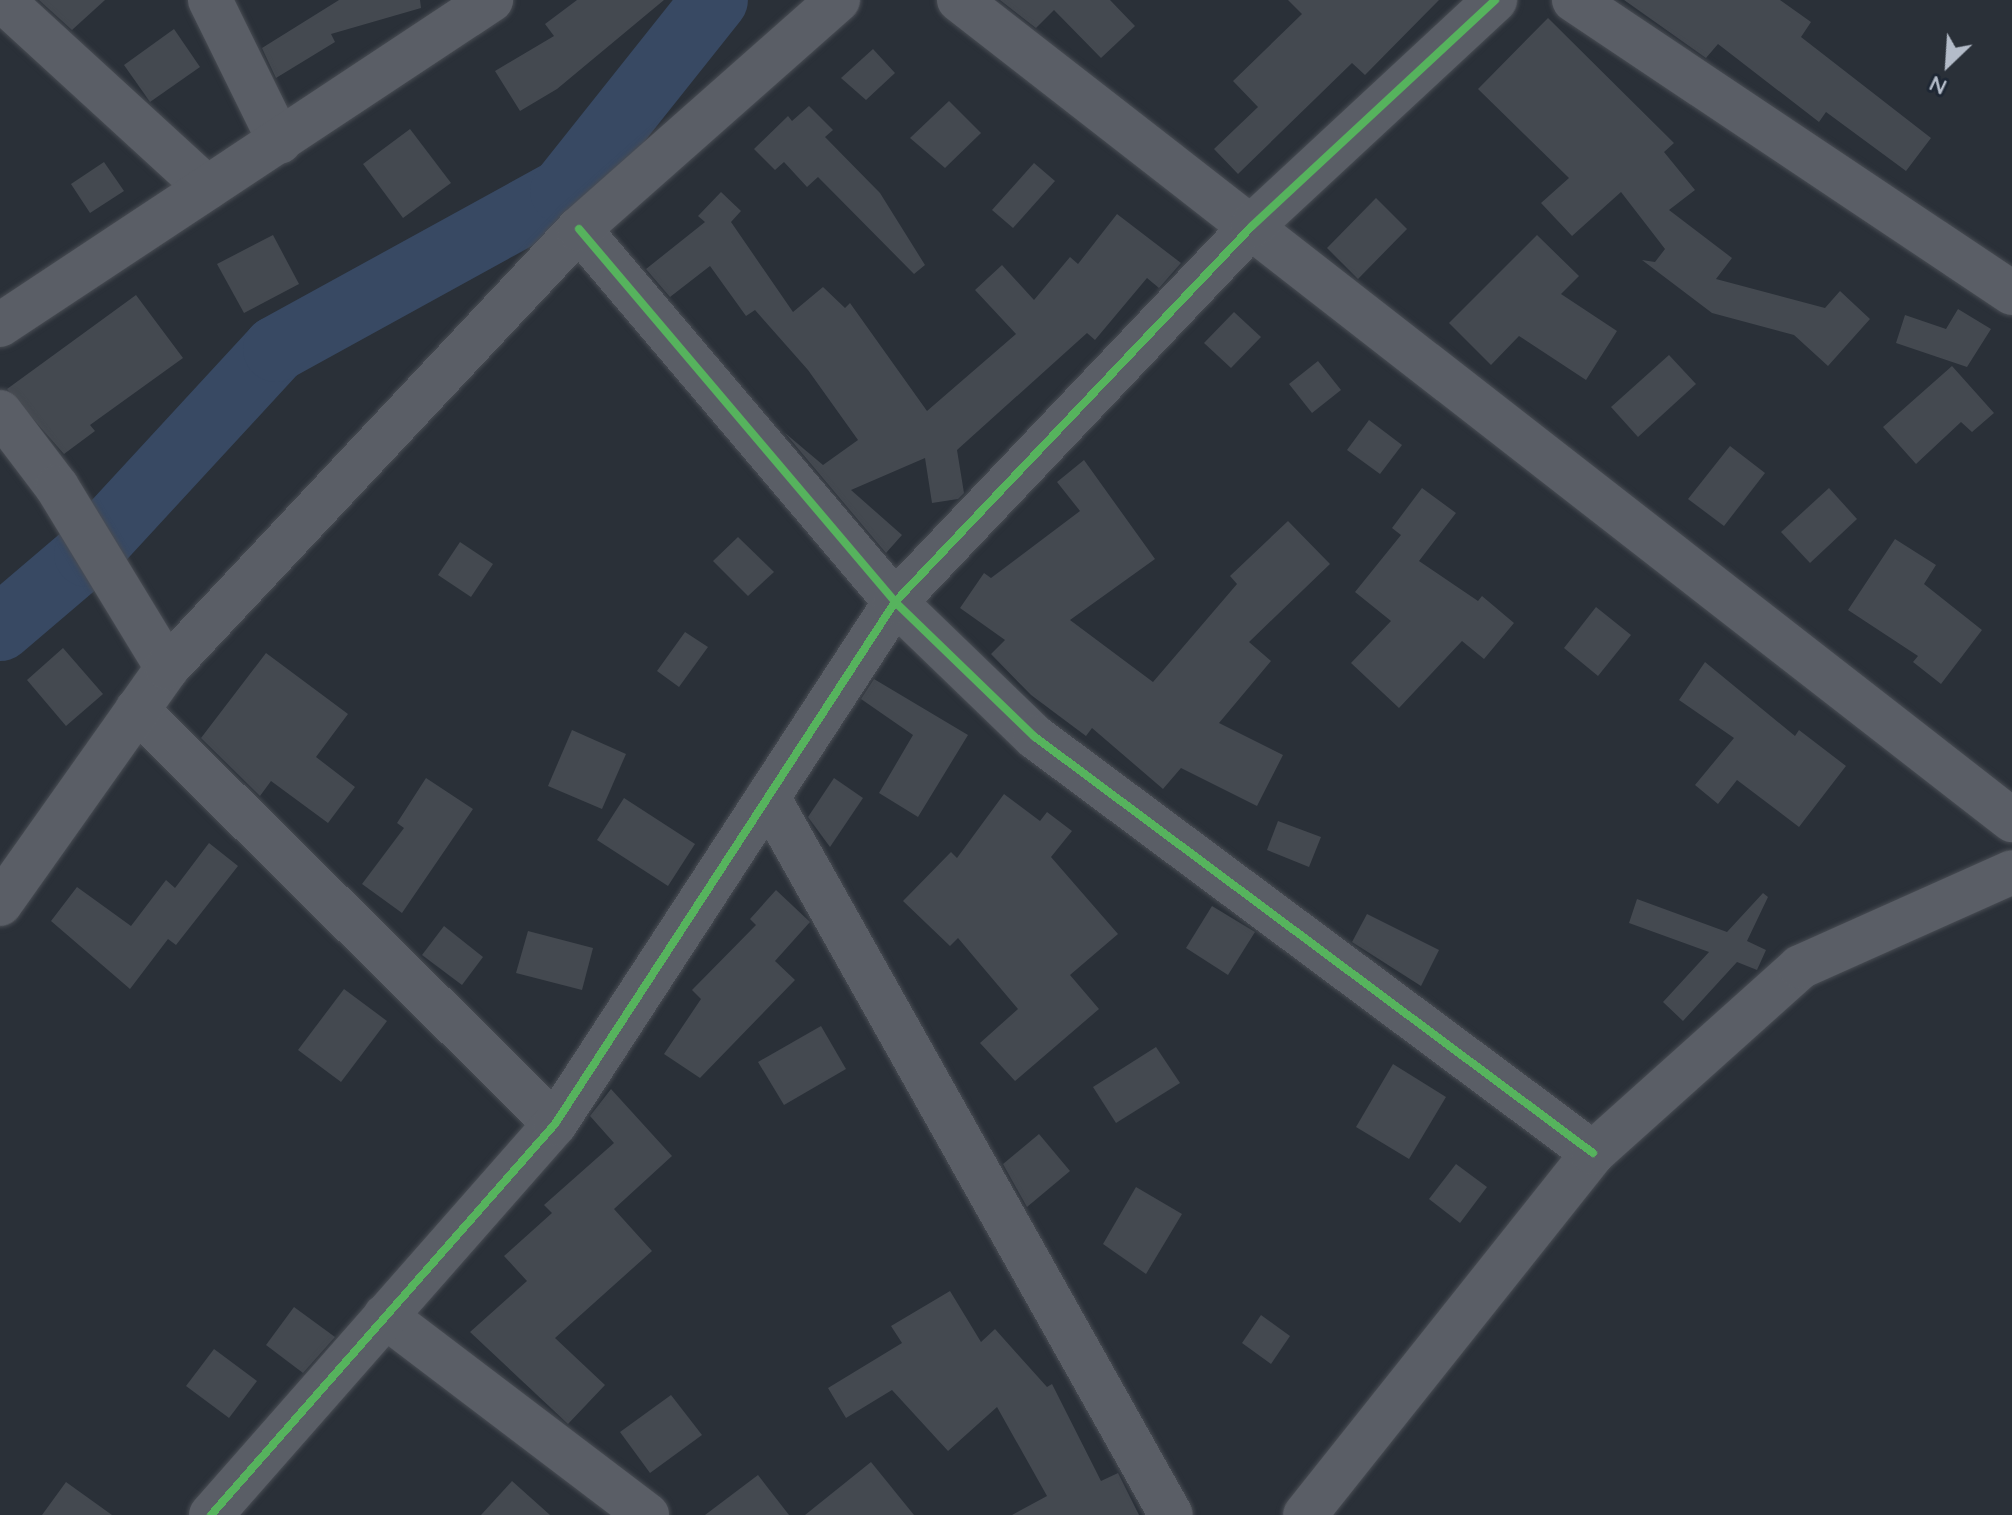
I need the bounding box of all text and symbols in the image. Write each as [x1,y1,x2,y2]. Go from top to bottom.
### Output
north arrow [1908,24,1988,104]
text: N [1925,70,1951,102]

